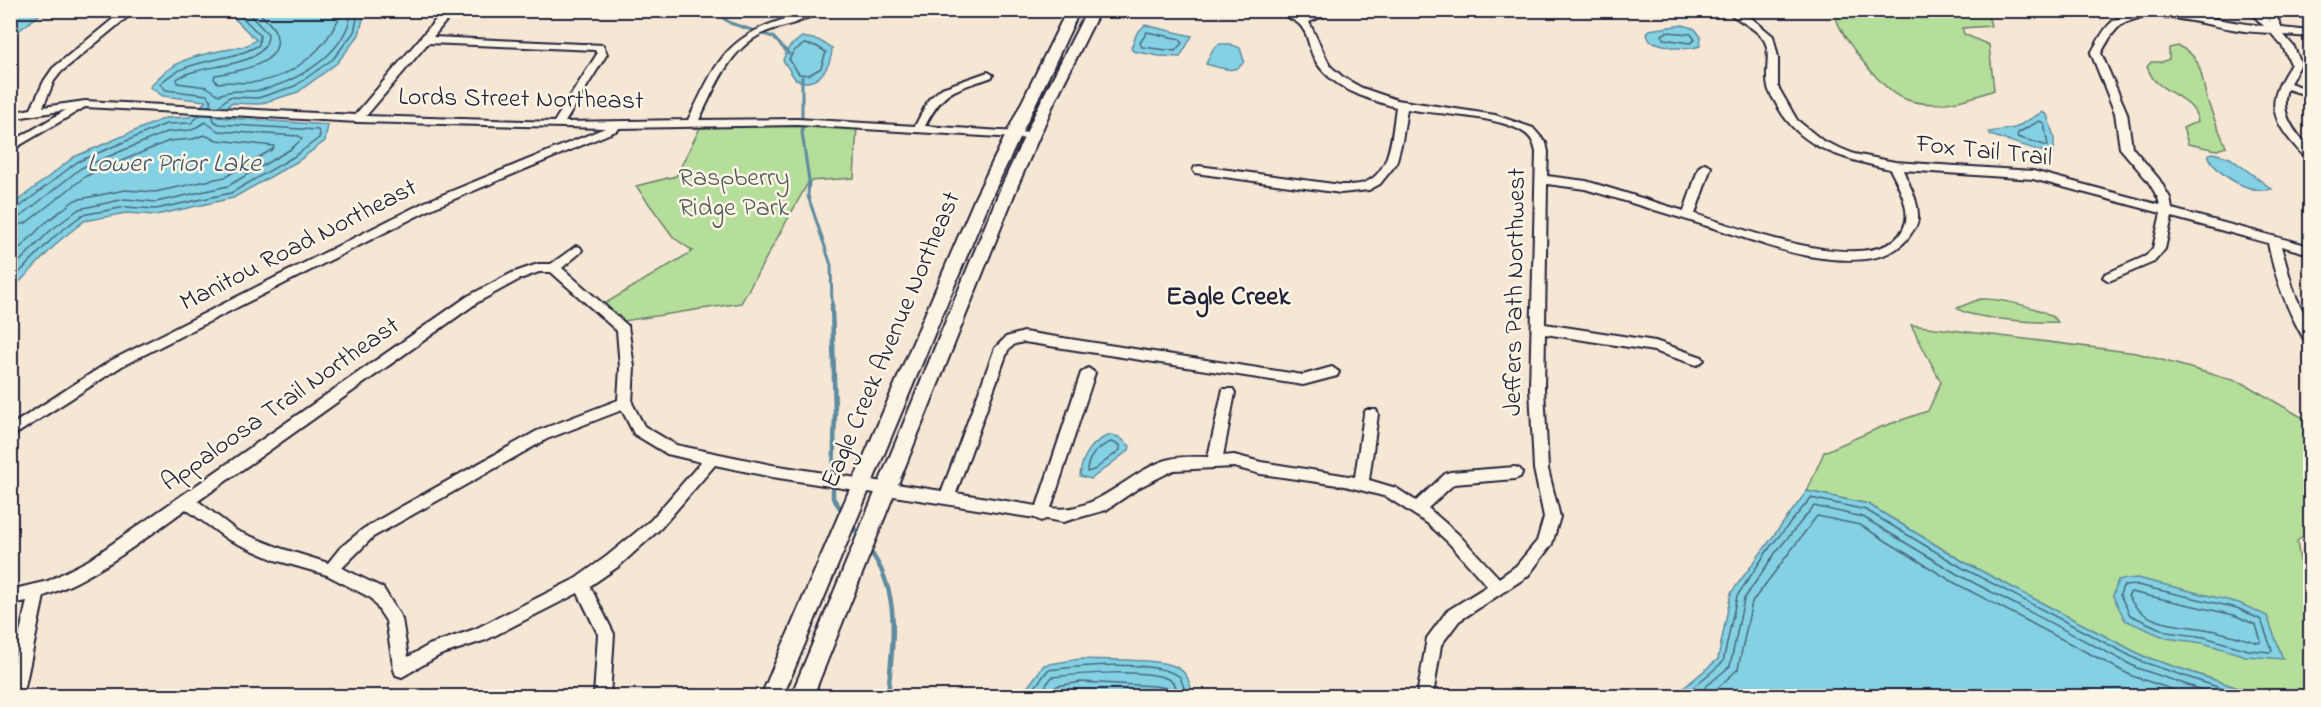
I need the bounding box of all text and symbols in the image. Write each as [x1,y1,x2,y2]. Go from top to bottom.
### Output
street label: Lords Street Northeast [398,79,644,121]
street label: Fox Tail Trail [1913,126,2054,178]
water label: Lower Prior Lake [87,145,263,184]
park label: Raspberry Ridge Park [679,160,790,228]
street label: Jeffers Path Northwest [1495,167,1537,417]
street label: Manitou Road Northeast [174,170,424,322]
street label: Eagle Creek Avenue Northeast [812,186,972,494]
district label: Eagle Creek [1166,278,1291,318]
street label: Appaloosa Trail Northeast [154,308,408,502]

